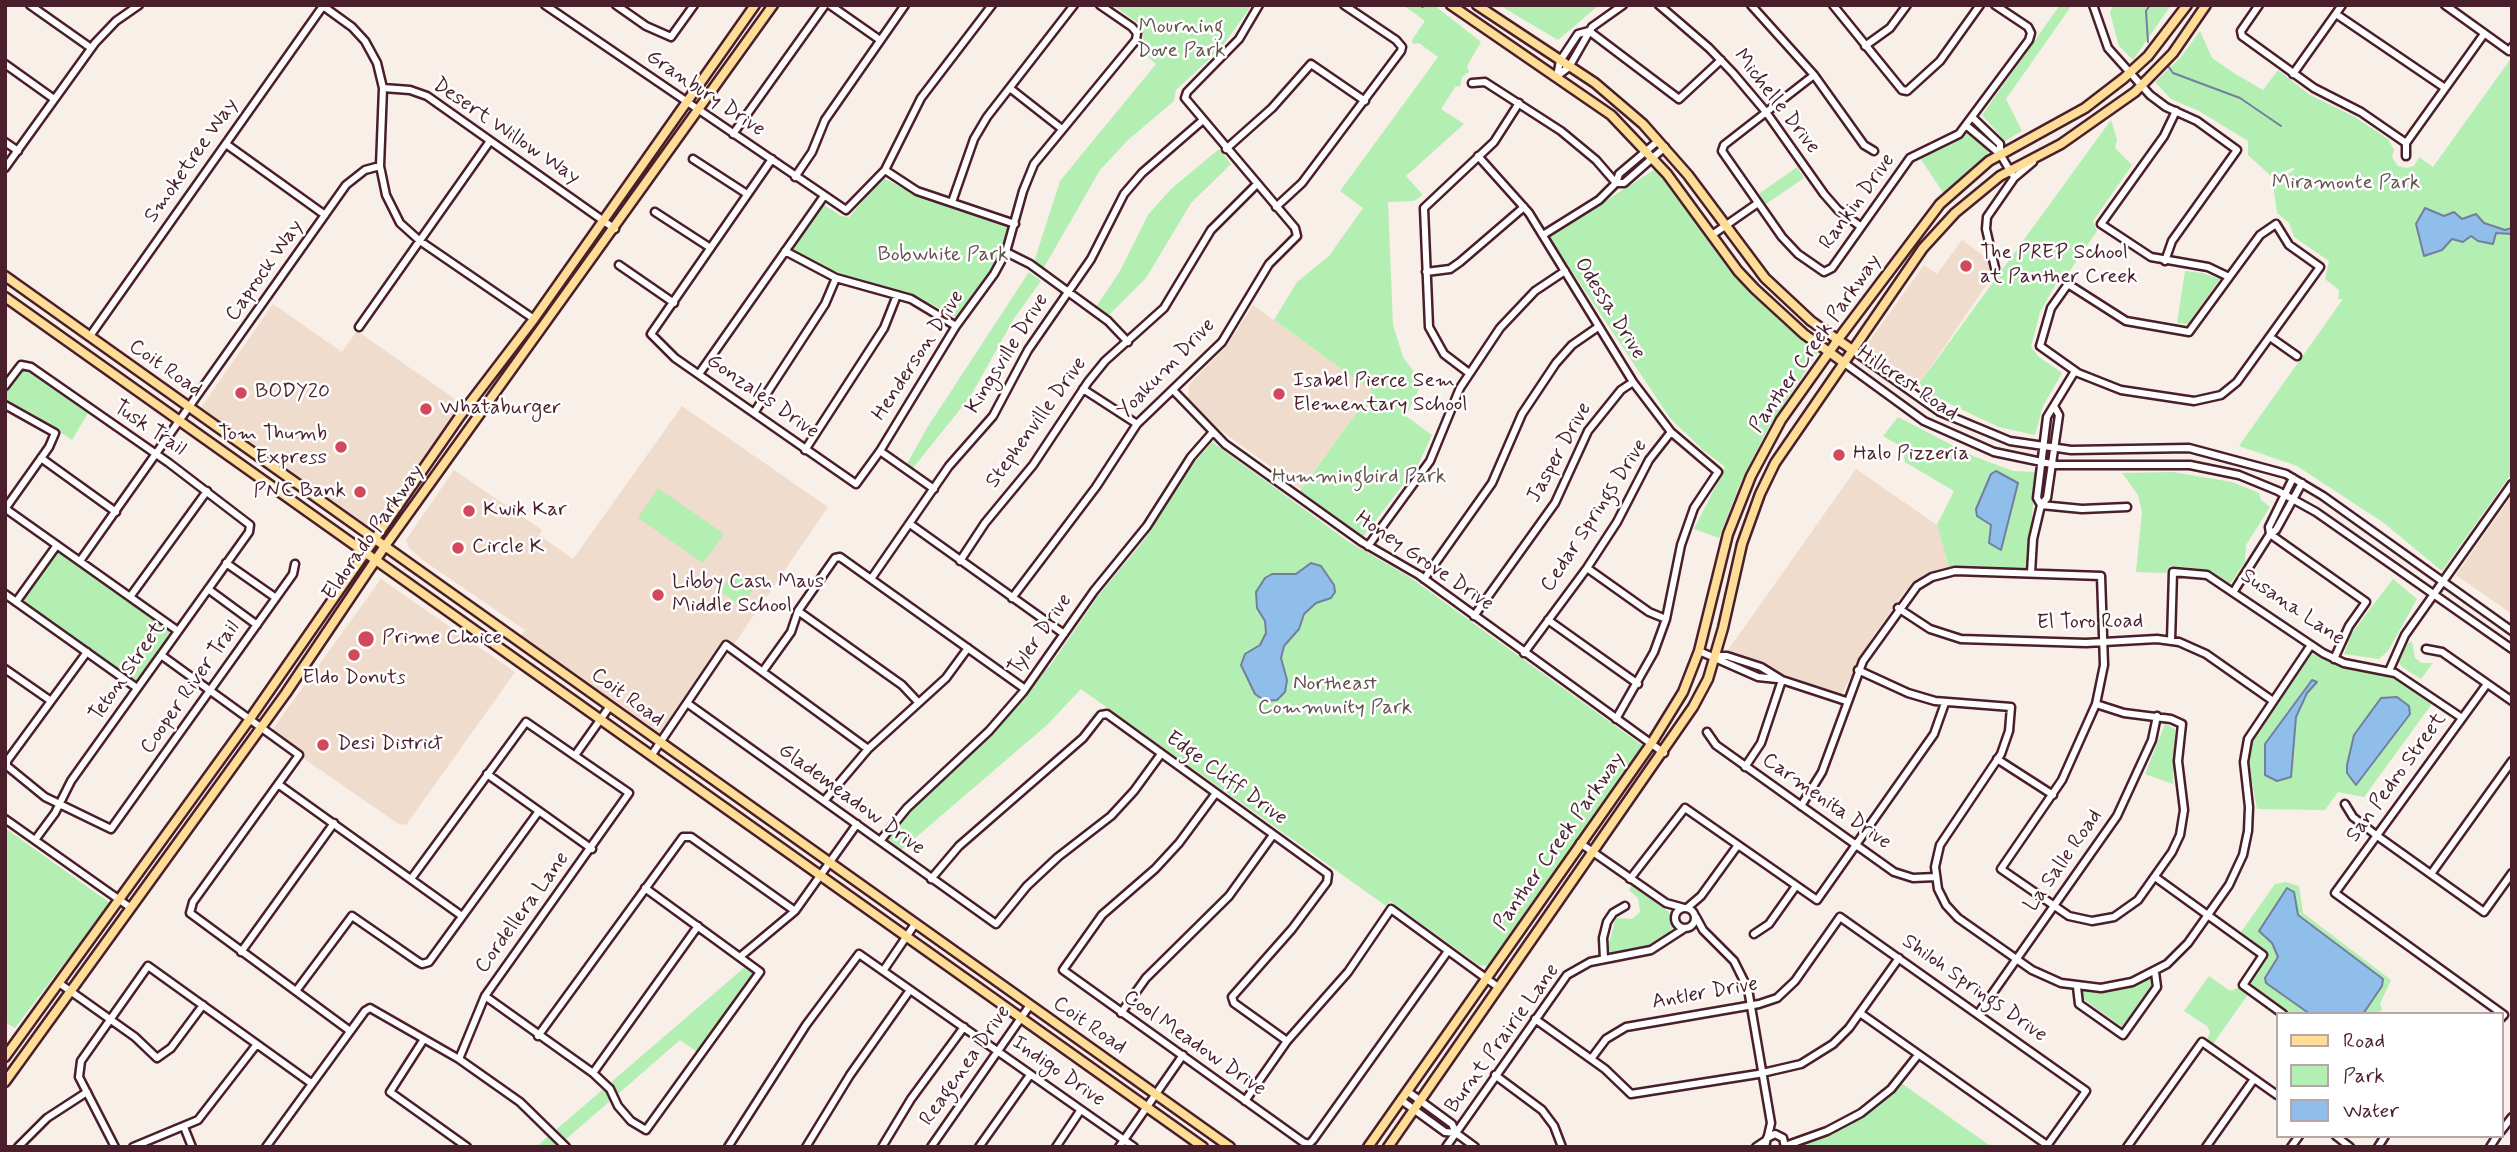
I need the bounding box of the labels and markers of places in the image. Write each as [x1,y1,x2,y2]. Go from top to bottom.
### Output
place label: The PREP School at Panther Creek [1980,241,2137,291]
marker: The PREP School at Panther Creek [1958,258,1974,274]
place label: Isabel Pierce Sem Elementary School [1293,369,1468,419]
place label: BODY20 [255,380,330,406]
marker: BODY20 [233,385,249,401]
marker: Isabel Pierce Sem Elementary School [1271,386,1287,402]
place label: Whataburger [440,396,561,422]
marker: Whataburger [418,401,434,417]
place label: Tom Thumb Express [218,422,327,472]
marker: Tom Thumb Express [333,439,349,455]
place label: Halo Pizzeria [1853,442,1969,468]
marker: Halo Pizzeria [1831,447,1847,463]
place label: PNC Bank [253,479,346,505]
marker: PNC Bank [352,484,368,500]
place label: Kwik Kar [483,498,567,524]
marker: Kwik Kar [461,503,477,519]
place label: Circle K [472,535,544,561]
marker: Circle K [450,540,466,556]
place label: Libby Cash Maus Middle School [672,570,824,620]
marker: Libby Cash Maus Middle School [650,587,666,603]
place label: Prime Choice [382,626,502,652]
marker: Prime Choice [356,629,376,649]
marker: Eldo Donuts [346,647,362,663]
place label: Eldo Donuts [302,666,406,692]
place label: Desi District [337,732,443,758]
marker: Desi District [315,737,331,753]

